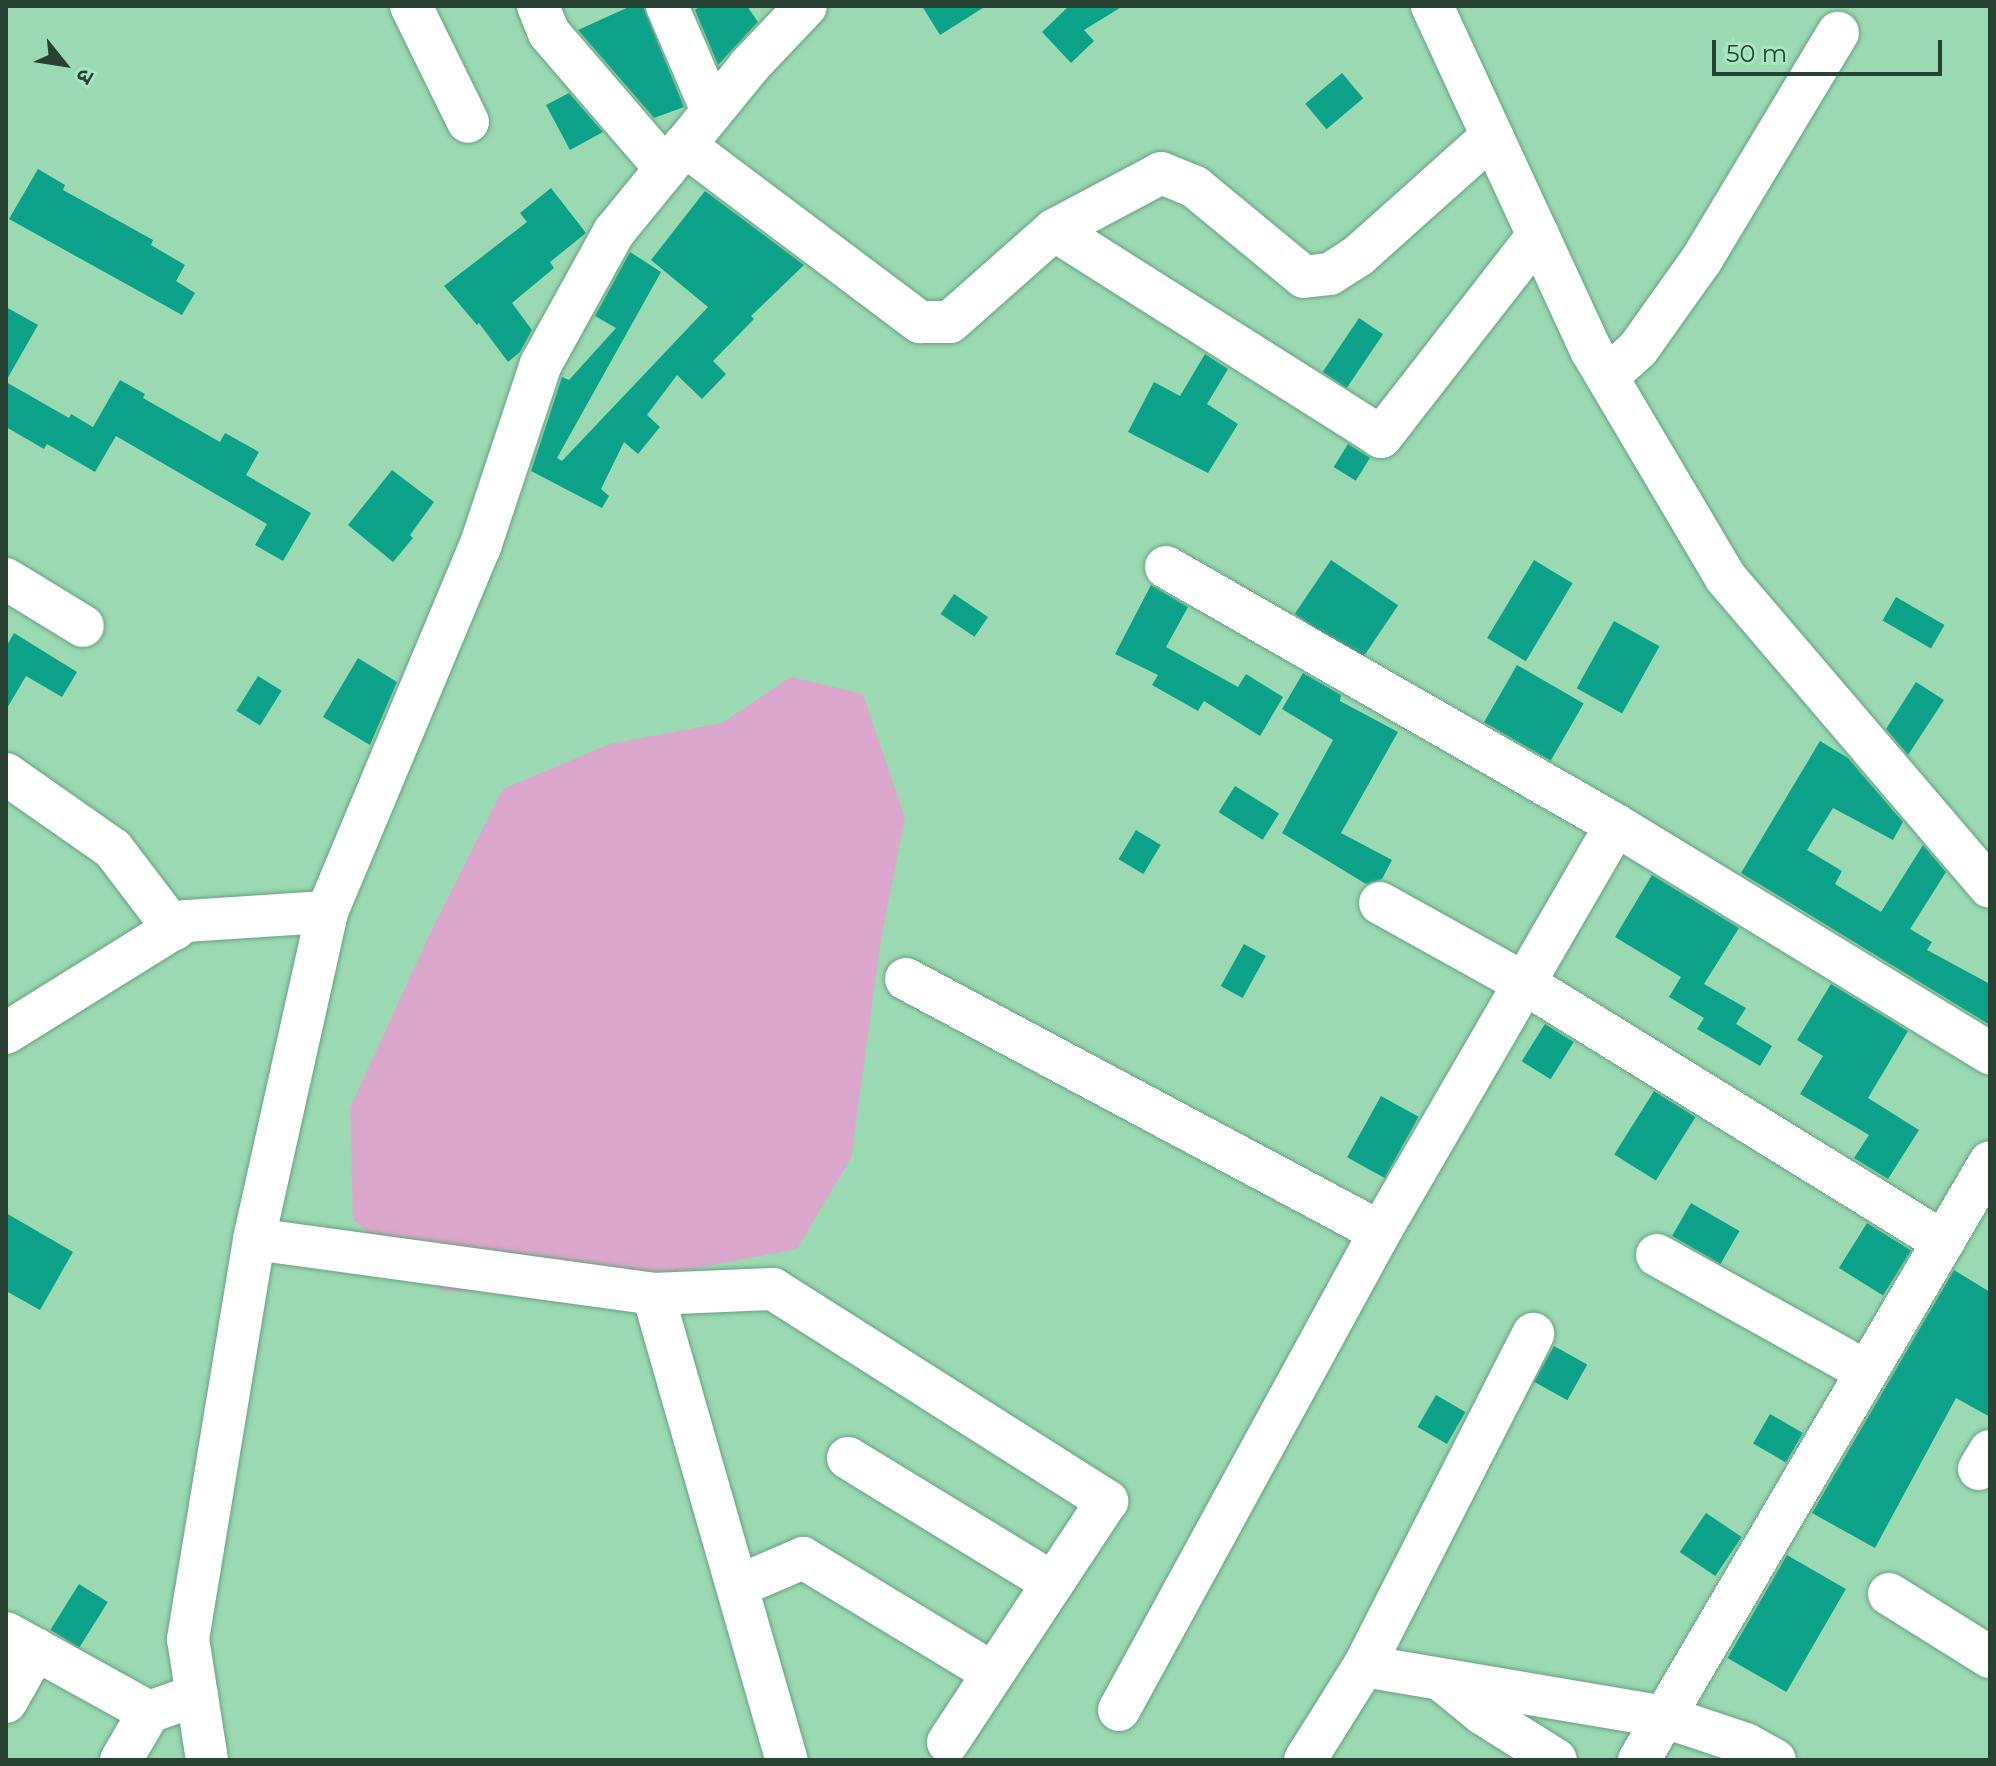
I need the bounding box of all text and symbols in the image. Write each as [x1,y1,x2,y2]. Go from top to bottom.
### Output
north arrow [24,24,104,104]
scale bar [1716,24,1946,74]
text: 50 m [1726,39,1787,68]
text: उ [70,64,100,89]

